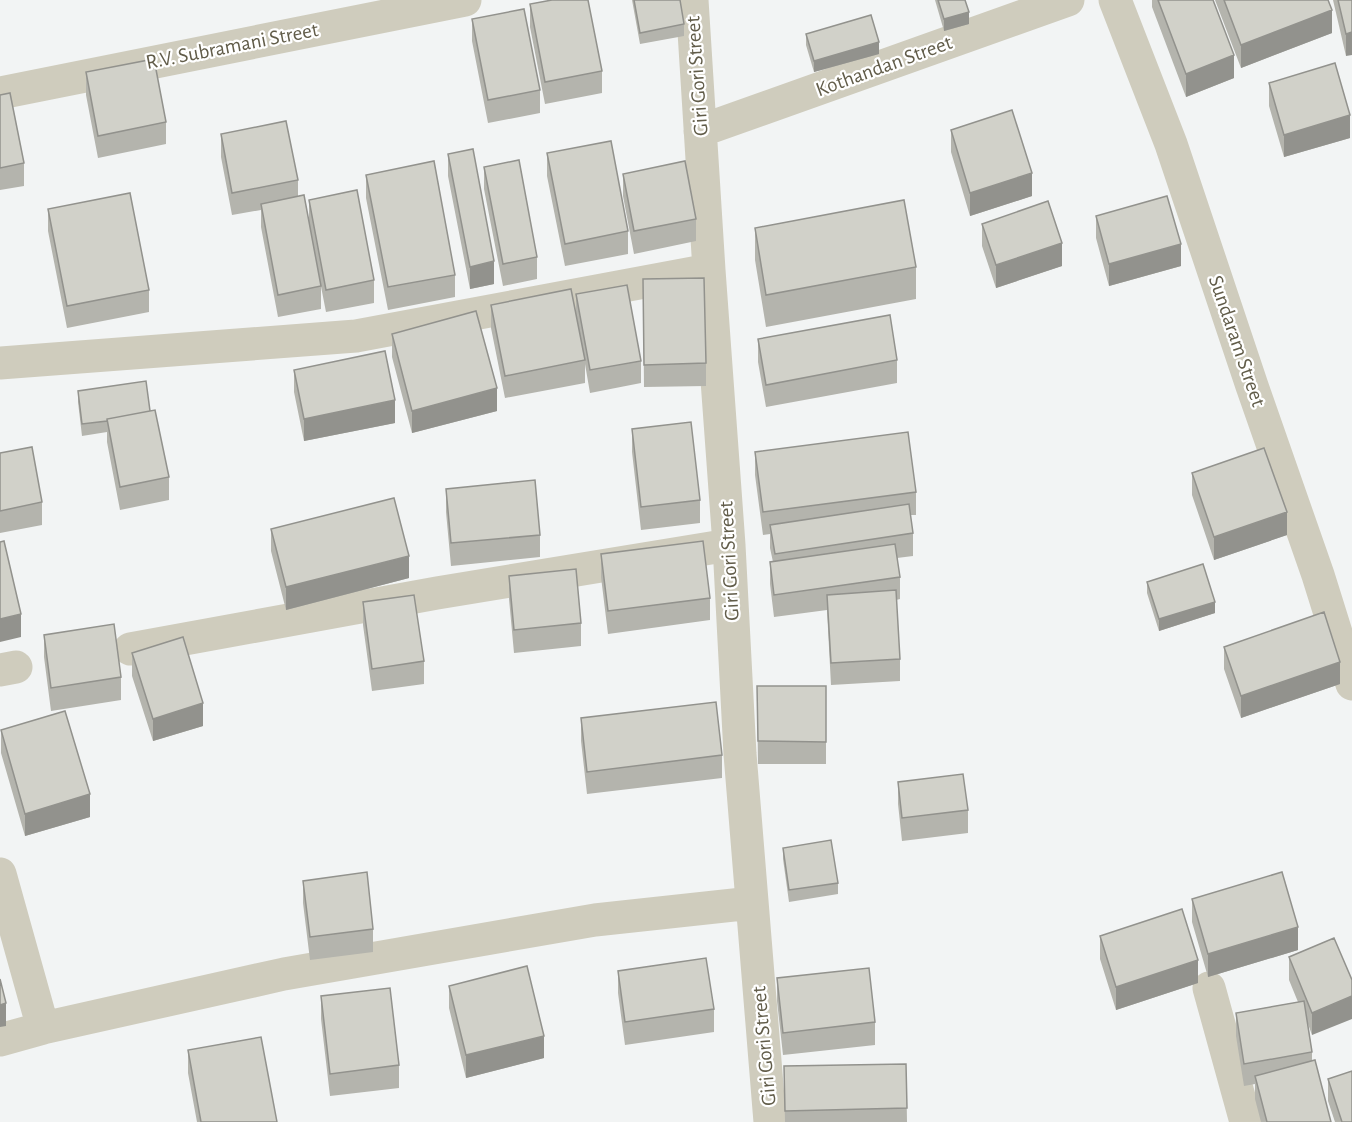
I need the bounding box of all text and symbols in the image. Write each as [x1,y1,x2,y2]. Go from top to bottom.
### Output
street label: Giri Gori Street [682,15,712,137]
street label: R.V. Subramani Street [144,19,320,73]
street label: Kothandan Street [813,32,955,100]
street label: Sundaram Street [1205,273,1269,410]
street label: Giri Gori Street [715,500,743,621]
street label: Giri Gori Street [748,985,780,1107]

